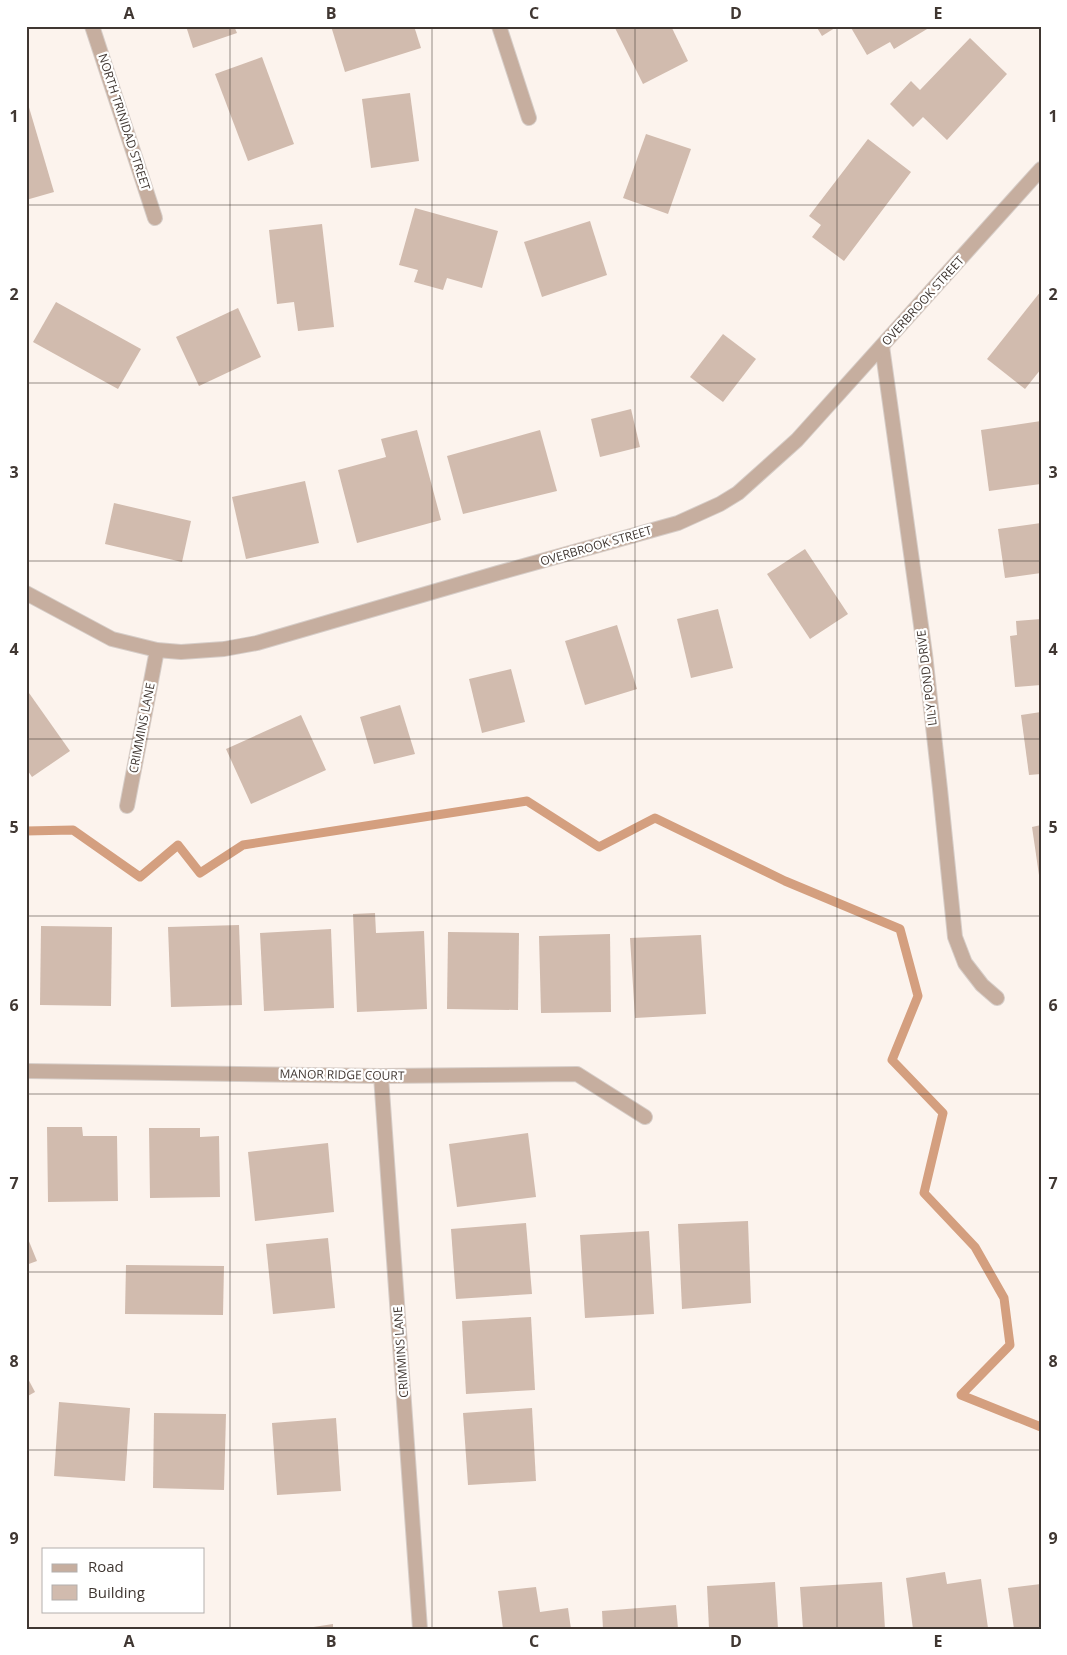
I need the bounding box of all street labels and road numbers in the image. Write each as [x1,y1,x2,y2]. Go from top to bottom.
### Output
street label: NORTH TRINIDAD STREET [94,51,155,193]
street label: OVERBROOK STREET [878,252,968,349]
street label: OVERBROOK STREET [538,521,654,570]
street label: LILY POND DRIVE [912,629,941,727]
street label: CRIMMINS LANE [124,681,159,774]
street label: MANOR RIDGE COURT [279,1065,405,1084]
street label: CRIMMINS LANE [389,1306,412,1398]

